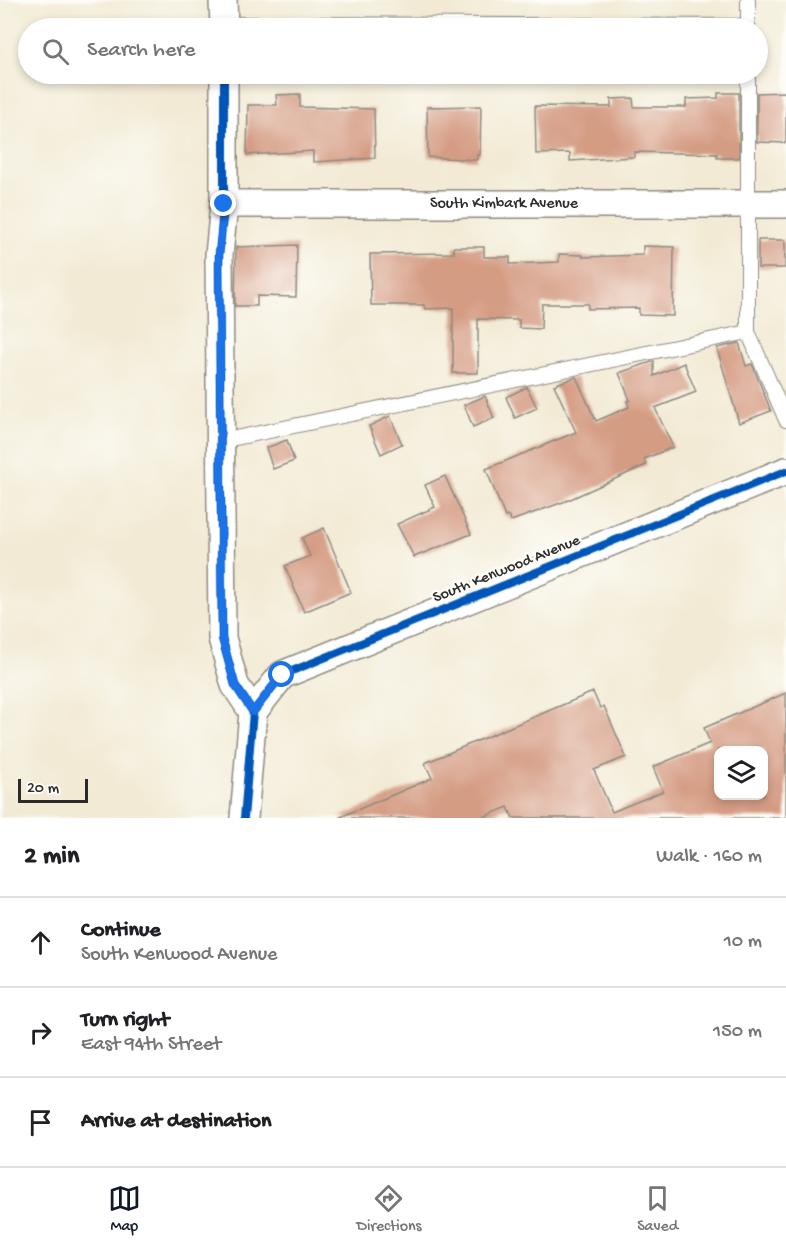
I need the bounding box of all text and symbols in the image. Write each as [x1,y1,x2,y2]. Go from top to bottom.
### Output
search box [18,18,768,84]
icon: search [39,35,72,68]
text: Search here [87,38,195,64]
route end [210,190,236,216]
street label: South Kimbark Avenue [430,195,579,214]
street label: South Kenwood Avenue [431,531,584,608]
route start [268,661,294,687]
map controls [714,746,768,800]
button: layers [714,746,768,800]
scale bar [18,776,88,804]
text: 20 m [27,780,59,799]
text: 2 min [24,842,79,873]
text: Walk · 160 m [656,846,762,869]
text: Continue [81,918,161,944]
icon: ahead [24,926,57,959]
text: 10 m [724,931,762,954]
text: South Kenwood Avenue [81,944,277,967]
text: Turn right [81,1008,169,1034]
icon: right [24,1016,57,1049]
text: 150 m [713,1021,762,1044]
text: East 94th Street [81,1034,221,1057]
icon: arrive [24,1106,57,1139]
text: Arrive at destination [81,1109,271,1135]
tab: Map [108,1182,141,1237]
tab: Directions [356,1182,422,1237]
tab: Saved [637,1182,678,1237]

